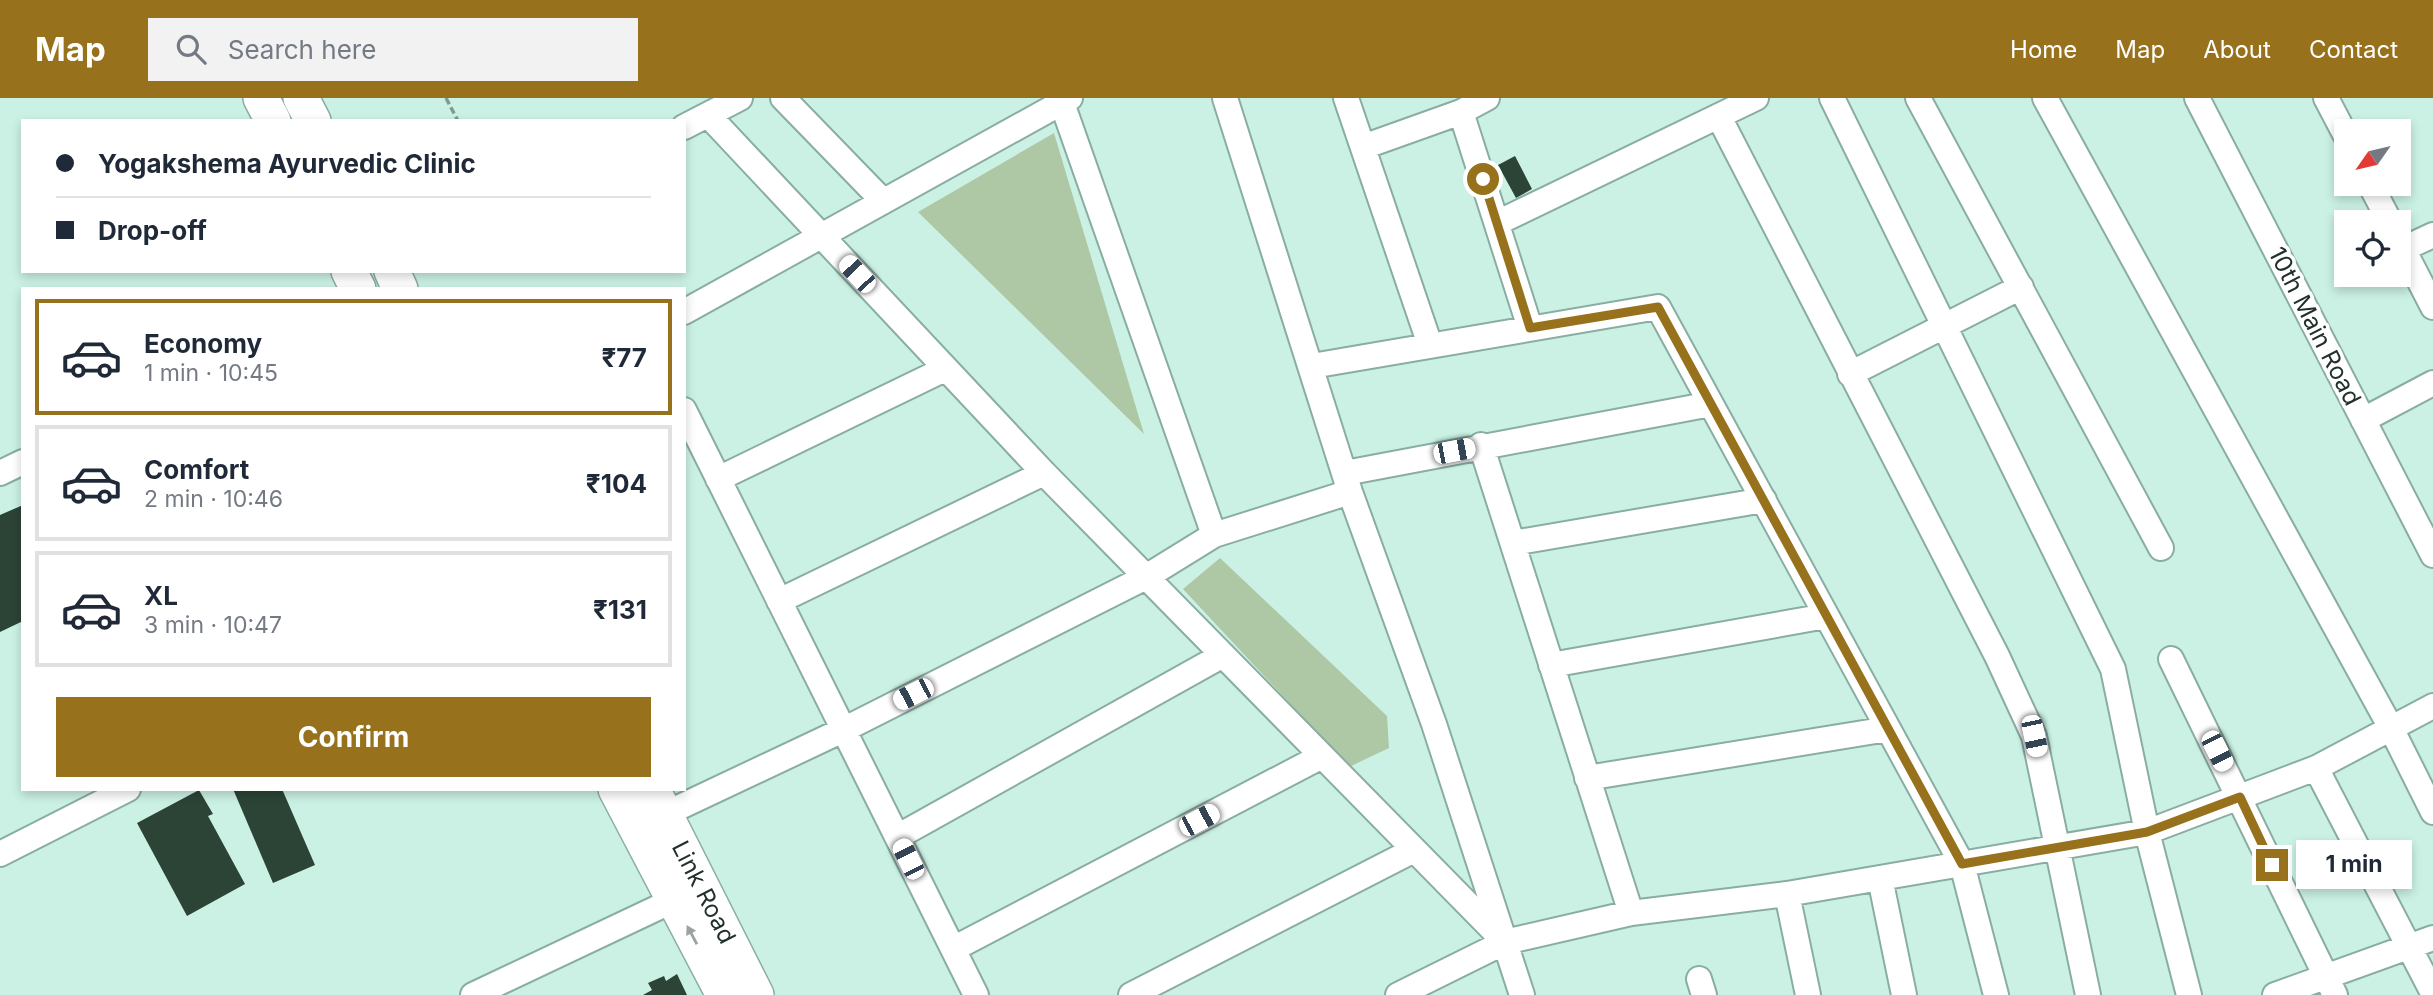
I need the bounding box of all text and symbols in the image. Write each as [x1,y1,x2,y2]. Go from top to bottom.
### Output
search box [148,18,638,81]
text: Map [35,29,106,69]
icon: search [172,30,210,68]
text: Search here [228,34,376,65]
text: Home [2010,35,2077,64]
text: Map [2115,35,2165,64]
text: About [2203,35,2271,64]
text: Contact [2309,35,2398,64]
north arrow [2334,119,2412,196]
map controls [2334,119,2411,287]
text: Yogakshema Ayurvedic Clinic [98,148,476,179]
route start [1467,163,1499,195]
button: locate [2334,210,2411,287]
text: Drop-off [98,215,207,246]
street label: 10th Main Road [2263,242,2367,410]
car [835,251,880,297]
icon: car [60,326,123,389]
text: Economy [144,328,262,359]
text: ₹77 [601,342,647,373]
text: 1 min · 10:45 [144,359,278,387]
car [1432,437,1477,465]
icon: car [60,452,123,515]
text: Comfort [144,454,249,485]
text: ₹104 [586,468,647,499]
text: 2 min · 10:46 [144,485,283,513]
icon: car [60,578,123,641]
text: XL [144,580,178,611]
text: ₹131 [593,594,647,625]
text: 3 min · 10:47 [144,611,282,639]
car [890,675,937,713]
button: Confirm [56,697,651,777]
car [2020,713,2049,759]
car [2199,728,2236,774]
car [1176,801,1223,839]
street label: Link Road [666,836,742,948]
car [890,836,927,882]
callout: 1 min [2296,840,2412,890]
route end [2256,849,2288,881]
text: 1 min [2326,850,2382,878]
one-way arrow [687,925,698,945]

